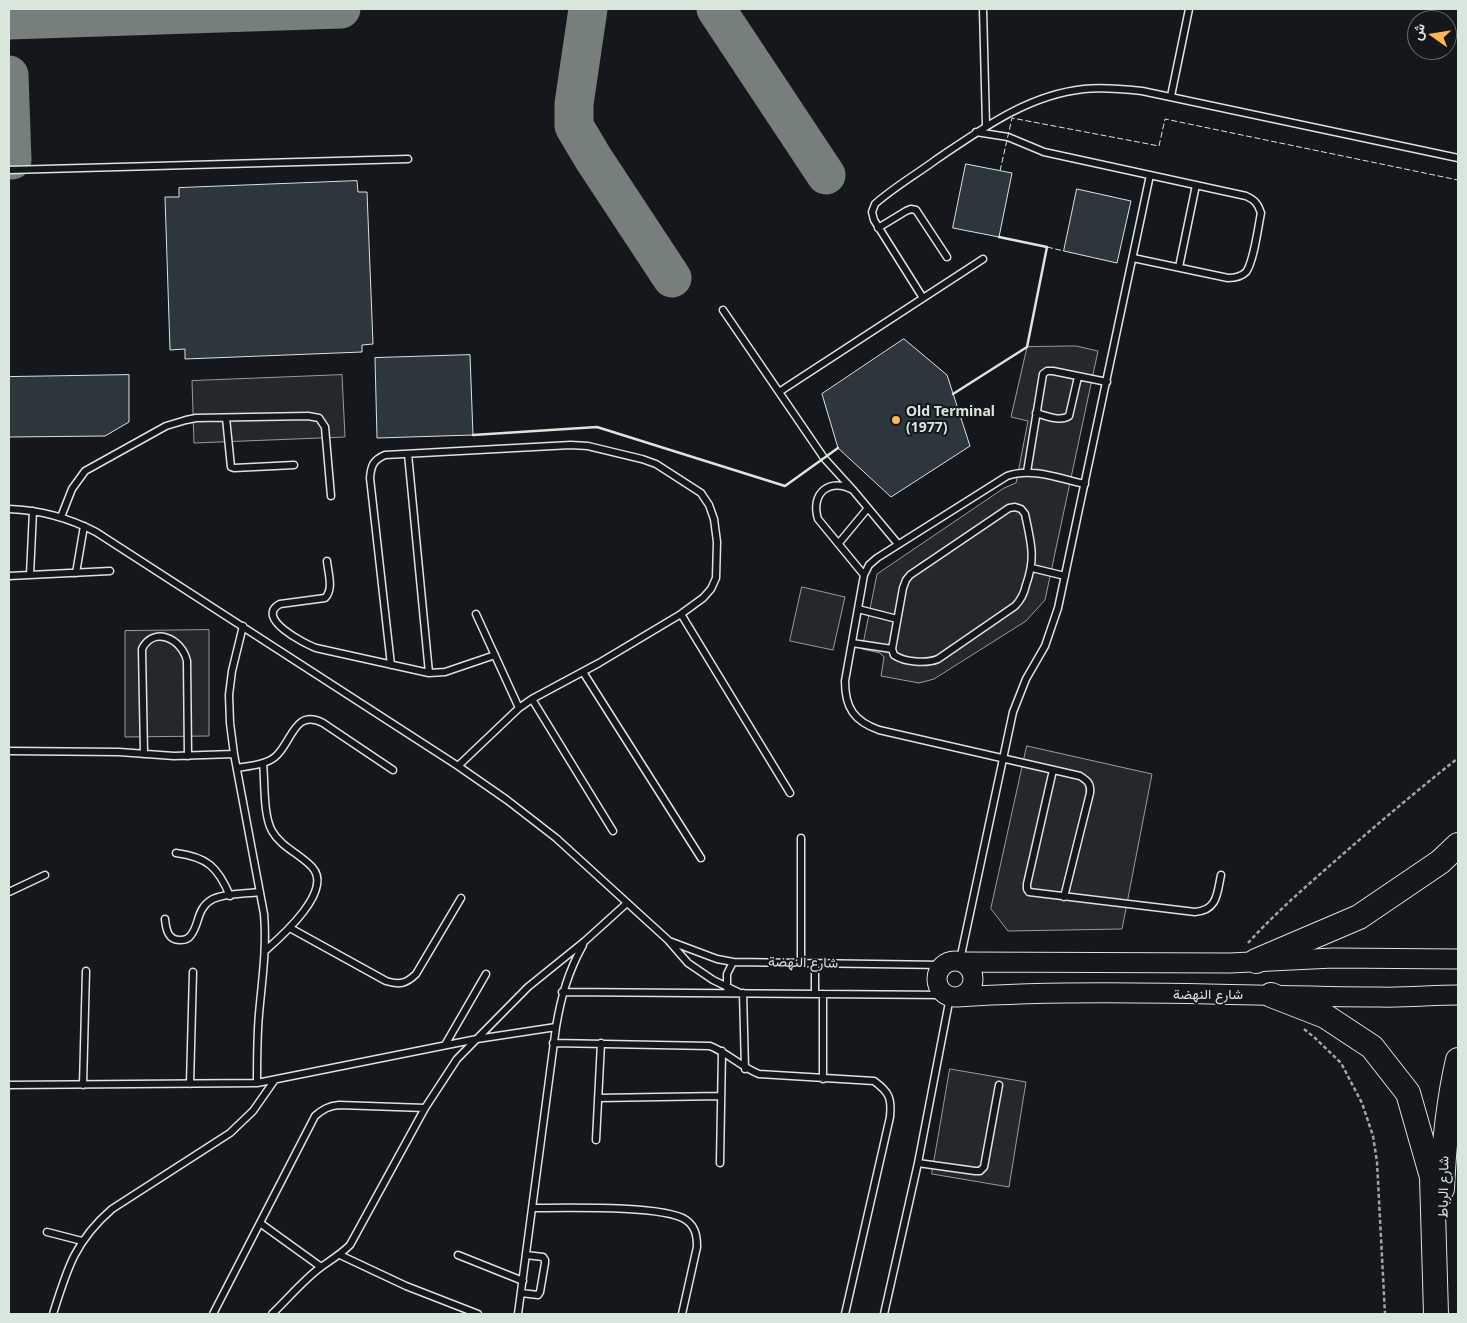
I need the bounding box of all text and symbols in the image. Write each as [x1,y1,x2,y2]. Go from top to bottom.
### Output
north arrow [1407,10,1457,60]
text: ش [1407,21,1429,42]
place label: Old Terminal (1977) [906,404,995,437]
marker: Old Terminal (1977) [890,414,902,426]
street label: شارع النهضة [768,954,838,972]
street label: شارع النهضة [1173,987,1243,1003]
street label: شارع الرباط [1435,1156,1453,1218]

